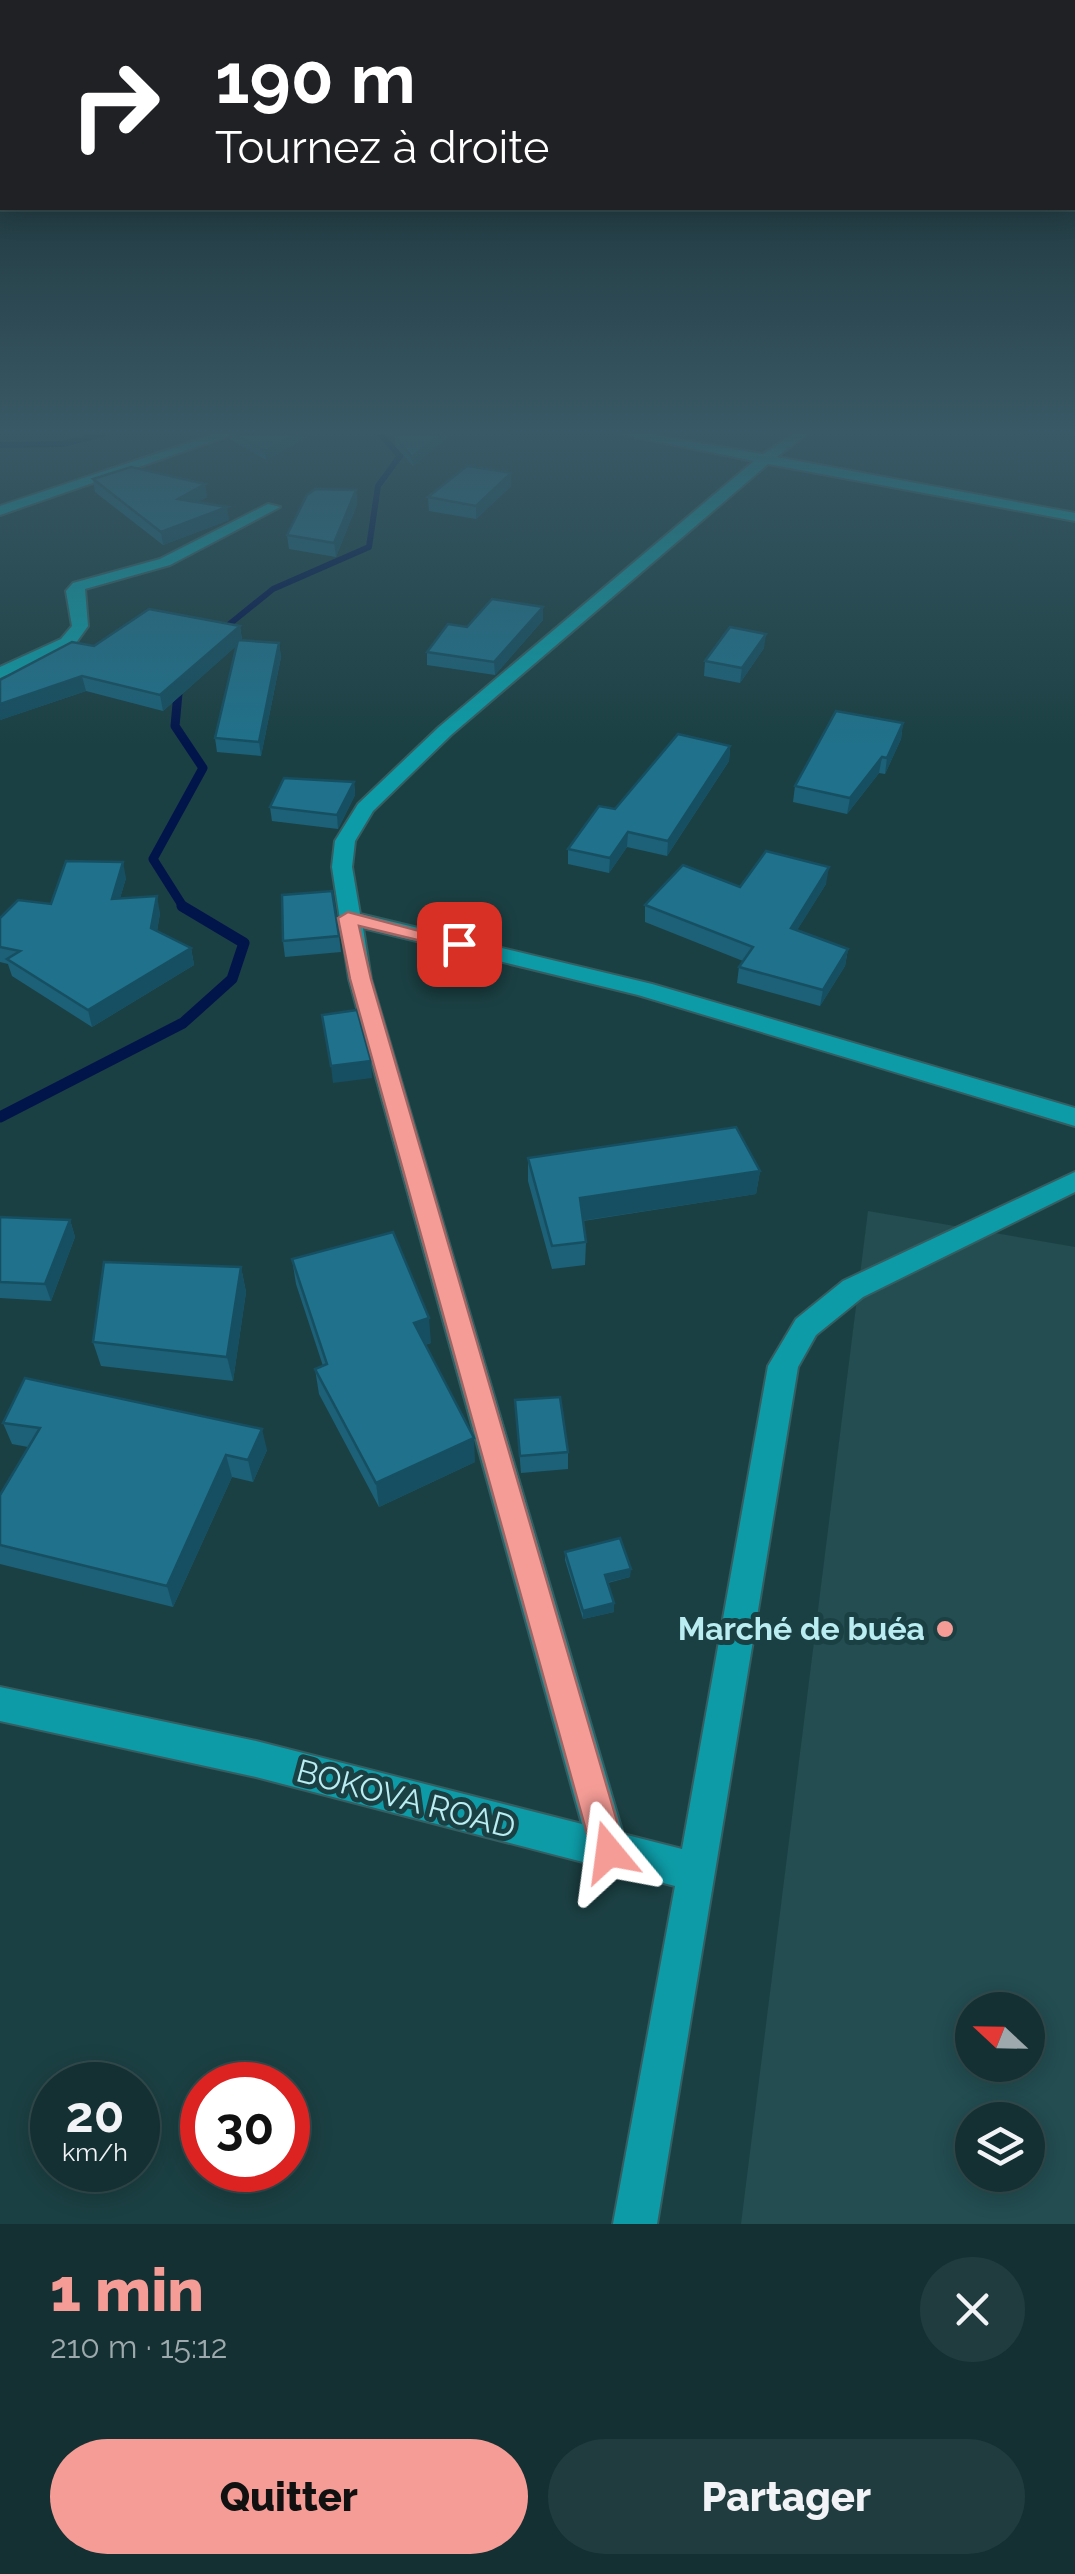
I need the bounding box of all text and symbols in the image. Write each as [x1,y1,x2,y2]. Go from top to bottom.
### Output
text: 190 m [215,37,416,119]
icon: right [50,40,180,170]
text: Tournez à droite [215,121,549,174]
pin [417,902,502,987]
icon: arrive [432,917,487,972]
place label: Marché de buéa [678,1610,925,1647]
marker: Marché de buéa [934,1618,956,1640]
street label: BOKOVA ROAD [293,1752,520,1846]
position arrow [557,1800,661,1904]
north arrow [955,1992,1045,2082]
map controls [955,1992,1045,2192]
speed limit sign: 30 [180,2062,310,2192]
text: 20 [66,2085,124,2144]
button: layers [955,2102,1045,2192]
text: km/h [62,2137,128,2167]
text: 1 min [50,2255,204,2325]
button: close [920,2257,1025,2362]
text: 210 m · 15:12 [50,2328,227,2365]
button: Quitter [50,2439,528,2554]
button: Partager [548,2439,1025,2554]

